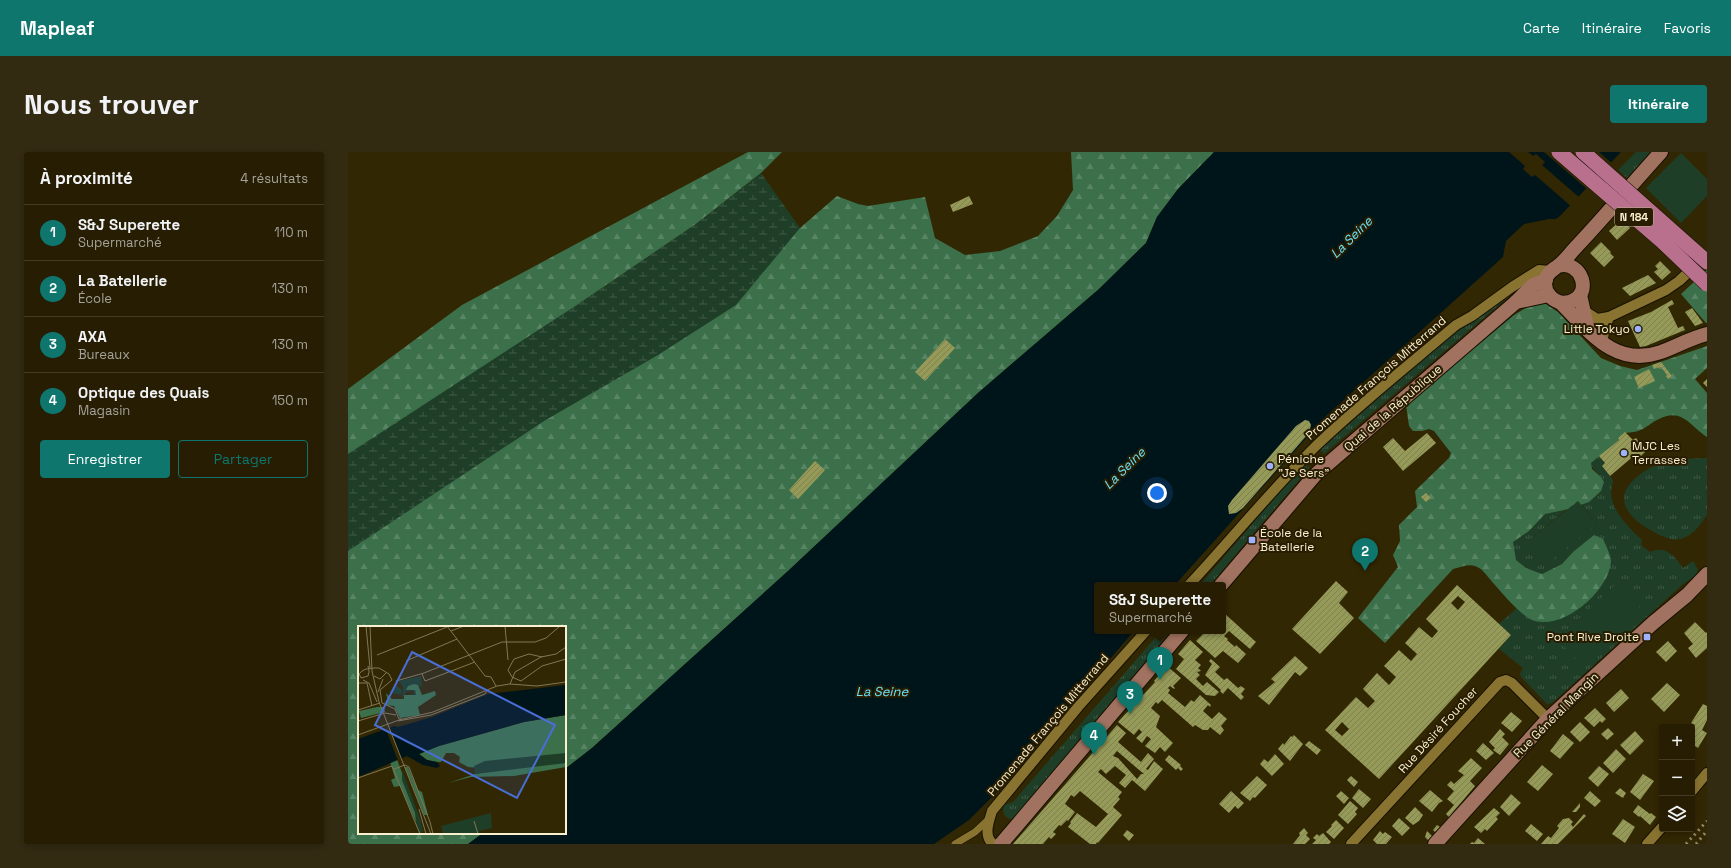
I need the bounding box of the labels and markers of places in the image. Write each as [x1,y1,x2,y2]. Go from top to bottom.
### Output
place label: Little Tokyo [1564,321,1630,337]
marker: Little Tokyo [1633,324,1643,334]
place label: MJC Les Terrasses [1632,438,1687,468]
marker: MJC Les Terrasses [1619,448,1629,458]
place label: Péniche "Je Sers" [1278,451,1329,481]
marker: Péniche "Je Sers" [1265,461,1275,471]
place label: École de la Batellerie [1260,525,1322,555]
marker: École de la Batellerie [1247,535,1257,545]
pin: 2 [1352,538,1378,571]
place label: Pont Rive Droite [1547,629,1639,645]
marker: Pont Rive Droite [1642,632,1652,642]
pin: 1 [1147,647,1173,680]
pin: 3 [1117,681,1143,714]
pin: 4 [1081,722,1107,755]

